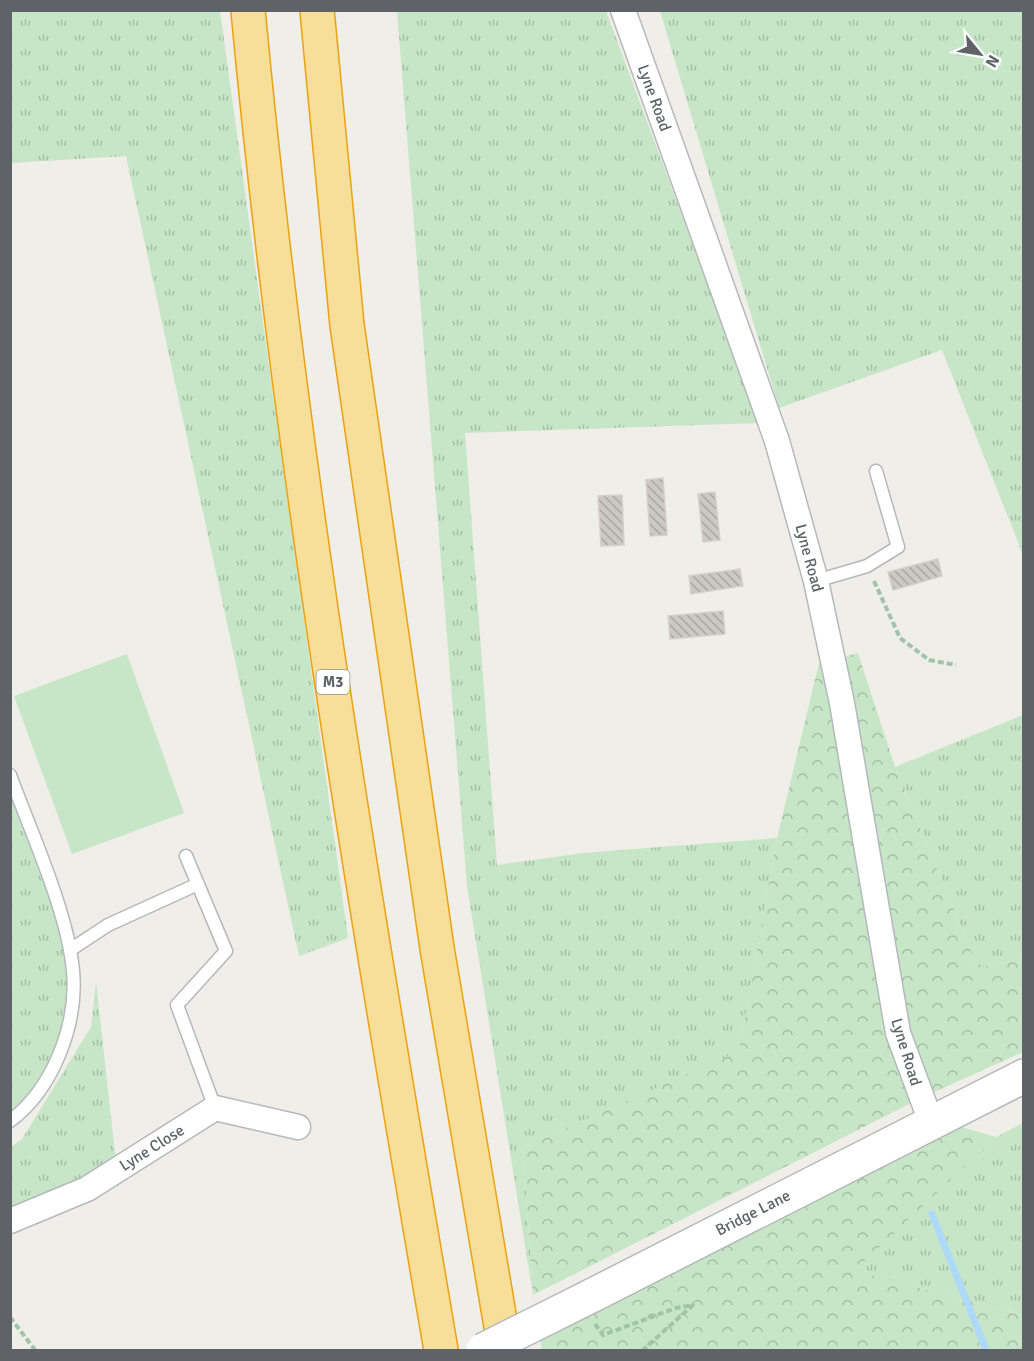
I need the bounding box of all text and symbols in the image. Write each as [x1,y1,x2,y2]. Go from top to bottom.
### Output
north arrow [950,24,1010,84]
text: N [981,51,1004,71]
street label: Lyne Road [633,62,675,134]
street label: Lyne Road [790,522,828,594]
road number: M3 [316,670,350,694]
street label: Lyne Road [886,1016,926,1088]
street label: Lyne Close [116,1120,188,1176]
street label: Bridge Lane [712,1186,794,1240]

